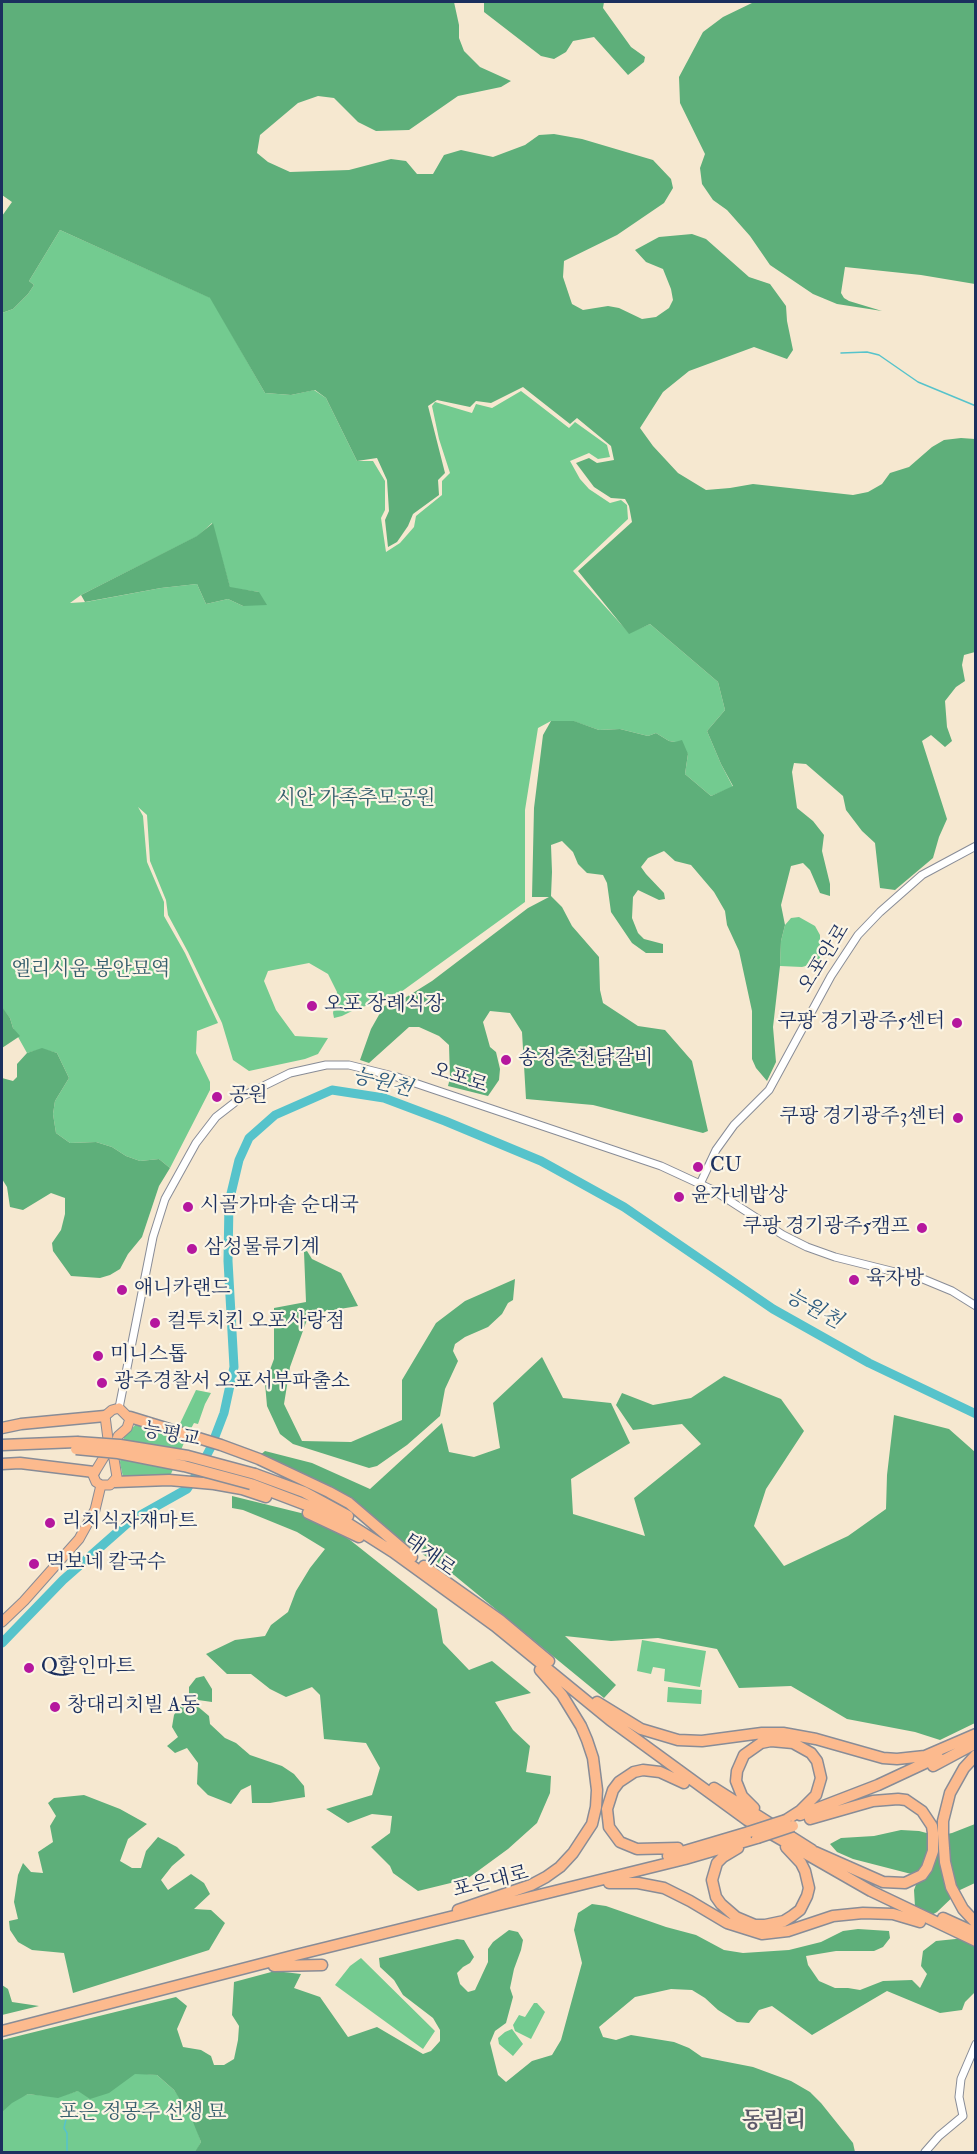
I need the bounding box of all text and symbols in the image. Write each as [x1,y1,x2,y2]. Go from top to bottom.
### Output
park label: 시안 가족추모공원 [277,788,435,812]
street label: 오포안로 [794,920,856,998]
park label: 엘리시움 봉안묘역 [12,959,170,983]
place label: 오포 장례식장 [324,994,444,1018]
marker: 오포 장례식장 [305,999,319,1013]
place label: 쿠팡 경기광주5센터 [777,1011,945,1035]
marker: 쿠팡 경기광주5센터 [950,1016,964,1030]
place label: 송정춘천닭갈비 [518,1048,653,1072]
marker: 송정춘천닭갈비 [499,1053,513,1067]
street label: 오포로 [428,1059,490,1099]
water label: 능원천 [349,1064,415,1104]
place label: 공원 [229,1085,268,1109]
marker: 공원 [210,1090,224,1104]
place label: 쿠팡 경기광주3센터 [780,1106,946,1130]
marker: 쿠팡 경기광주3센터 [951,1111,965,1125]
place label: CU [710,1155,741,1179]
marker: CU [691,1160,705,1174]
place label: 윤가네밥상 [691,1185,788,1209]
marker: 윤가네밥상 [672,1190,686,1204]
place label: 시골가마솥 순대국 [200,1195,359,1219]
marker: 시골가마솥 순대국 [181,1200,195,1214]
place label: 쿠팡 경기광주5캠프 [742,1216,910,1240]
marker: 쿠팡 경기광주5캠프 [915,1221,929,1235]
place label: 삼성물류기계 [204,1237,320,1261]
marker: 삼성물류기계 [185,1242,199,1256]
place label: 육자방 [866,1268,924,1292]
marker: 육자방 [847,1273,861,1287]
place label: 애니카랜드 [134,1278,231,1302]
marker: 애니카랜드 [115,1283,129,1297]
water label: 능원천 [780,1284,846,1336]
place label: 컬투치킨 오포사랑점 [167,1311,345,1335]
marker: 컬투치킨 오포사랑점 [148,1316,162,1330]
place label: 미니스톱 [110,1344,187,1368]
marker: 미니스톱 [91,1349,105,1363]
place label: 광주경찰서 오포서부파출소 [114,1371,350,1395]
marker: 광주경찰서 오포서부파출소 [95,1376,109,1390]
street label: 능평교 [140,1419,202,1453]
place label: 리치식자재마트 [62,1511,197,1535]
marker: 리치식자재마트 [43,1516,57,1530]
street label: 태재로 [399,1529,459,1583]
place label: 먹보네 칼국수 [46,1552,166,1576]
marker: 먹보네 칼국수 [27,1557,41,1571]
place label: Q할인마트 [41,1656,135,1680]
marker: Q할인마트 [22,1661,36,1675]
place label: 창대리치빌 A동 [67,1695,200,1719]
marker: 창대리치빌 A동 [48,1700,62,1714]
street label: 포은대로 [451,1862,531,1904]
park label: 포은 정몽주 선생 묘 [59,2102,227,2126]
district label: 동림리 [742,2109,806,2135]

